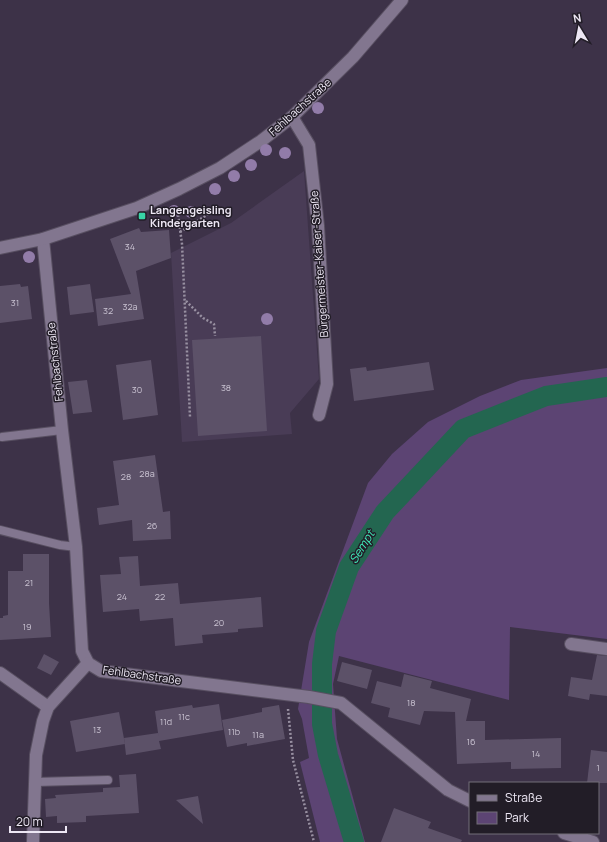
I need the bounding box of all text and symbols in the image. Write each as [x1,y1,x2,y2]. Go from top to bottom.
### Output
north arrow [559,8,599,48]
text: N [572,10,582,26]
street label: Fehlbachstraße [265,74,335,139]
street label: Bürgermeister-Kaiser-Straße [306,190,331,338]
place label: Langengeisling Kindergarten [150,202,231,230]
marker: Langengeisling Kindergarten [137,211,147,221]
house number: 34 [125,240,135,253]
house number: 31 [11,296,19,309]
house number: 32a [122,300,138,313]
house number: 32 [103,304,113,317]
street label: Fehlbachstraße [43,321,66,402]
house number: 38 [221,381,231,394]
house number: 30 [132,383,142,396]
house number: 28a [139,467,155,480]
house number: 28 [121,470,131,483]
house number: 26 [147,519,158,532]
water label: Sempt [345,526,379,567]
house number: 21 [25,576,33,589]
house number: 24 [117,590,127,603]
house number: 22 [155,590,165,603]
house number: 20 [214,616,224,629]
house number: 19 [22,620,32,633]
street label: Fehlbachstraße [102,662,183,688]
house number: 18 [407,696,415,709]
house number: 11c [178,710,190,723]
house number: 11d [160,715,172,728]
house number: 13 [93,723,101,736]
house number: 11b [228,725,240,738]
house number: 11a [252,728,264,741]
house number: 16 [466,735,476,748]
house number: 14 [532,747,540,760]
house number: 1 [596,761,600,774]
legend [469,782,599,834]
text: Straße [505,789,542,806]
scale bar [10,808,66,834]
text: Park [505,809,530,826]
text: 20 m [16,813,43,830]

